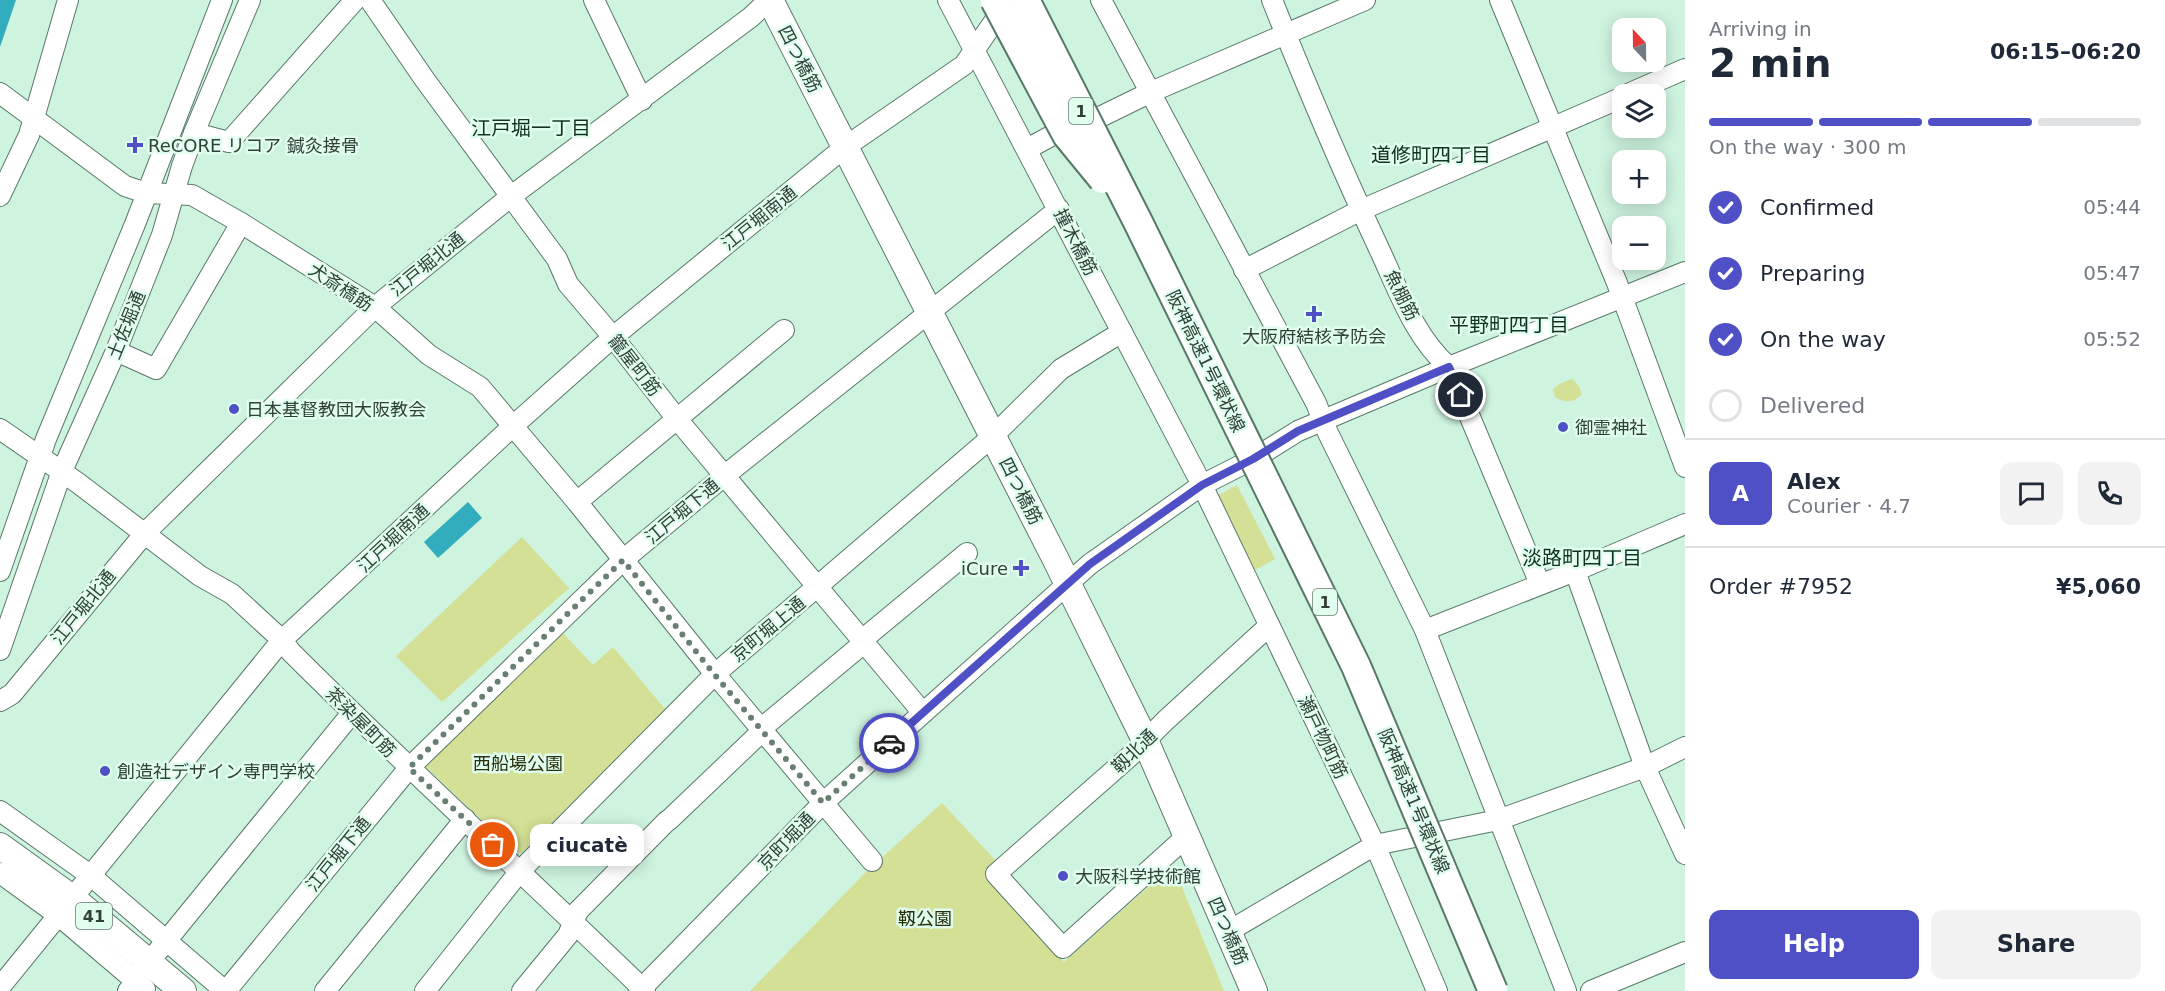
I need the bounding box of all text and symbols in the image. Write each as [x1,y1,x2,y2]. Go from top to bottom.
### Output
text: Arriving in [1709,17,1812,41]
north arrow [1612,18,1666,72]
map controls [1612,18,1666,270]
street label: 四つ橋筋 [774,22,826,96]
text: 06:15–06:20 [1990,39,2141,64]
text: 2 min [1709,41,1831,86]
button: layers [1612,84,1666,138]
road number: 1 [1069,98,1093,124]
district label: 江戸堀一丁目 [471,116,591,140]
place label: ReCORE リコア 鍼灸接骨 [148,135,359,156]
text: On the way · 300 m [1709,135,1907,159]
marker: ReCORE リコア 鍼灸接骨 [126,136,144,154]
district label: 道修町四丁目 [1371,143,1491,167]
button: + [1612,150,1666,204]
street label: 江戸堀南通 [717,182,801,254]
icon: check [1709,191,1742,224]
text: Confirmed [1760,195,1874,220]
text: 05:44 [2083,195,2141,219]
street label: 撞木橋筋 [1050,205,1102,279]
button: − [1612,216,1666,270]
street label: 江戸堀北通 [385,228,469,300]
icon: check [1709,257,1742,290]
street label: 犬斎橋筋 [305,259,377,315]
text: Preparing [1760,261,1866,286]
text: 05:47 [2083,261,2141,285]
street label: 魚棚筋 [1380,266,1424,324]
street label: 阪神高速1号環状線 [1162,287,1250,435]
street label: 土佐堀通 [103,288,149,362]
marker: 大阪府結核予防会 [1305,305,1323,323]
district label: 平野町四丁目 [1449,313,1569,337]
icon: check [1709,323,1742,356]
place label: 大阪府結核予防会 [1242,326,1386,347]
text: On the way [1760,327,1886,352]
text: 05:52 [2083,327,2141,351]
street label: 籠屋町筋 [605,330,665,400]
pin [1435,369,1486,420]
icon: home [1444,378,1477,411]
text: Delivered [1760,393,1865,418]
place label: 日本基督教団大阪教会 [246,399,426,420]
marker: 日本基督教団大阪教会 [227,402,241,416]
place label: 御霊神社 [1575,417,1647,438]
marker: 御霊神社 [1556,420,1570,434]
street label: 四つ橋筋 [995,454,1047,528]
button: chat [2000,462,2063,525]
button: phone [2078,462,2141,525]
text: Alex [1787,469,1841,494]
street label: 江戸堀下通 [641,474,723,548]
text: A [1732,481,1749,506]
text: Courier · 4.7 [1787,494,1911,518]
street label: 江戸堀南通 [353,500,433,576]
district label: 淡路町四丁目 [1522,546,1642,570]
place label: iCure [961,558,1008,579]
marker: iCure [1012,559,1030,577]
street label: 江戸堀北通 [47,565,119,649]
text: Order #7952 [1709,574,1853,599]
text: ¥5,060 [2056,574,2141,599]
road number: 1 [1313,589,1337,615]
street label: 京町堀上通 [727,592,809,666]
street label: 茶染屋町筋 [322,683,400,761]
street label: 瀬戸物町筋 [1294,692,1352,782]
courier [859,713,919,773]
street label: 靱北通 [1107,725,1161,777]
street label: 阪神高速1号環状線 [1374,725,1454,877]
icon: car [873,727,906,760]
park label: 西船場公園 [473,753,563,774]
place label: 創造社デザイン専門学校 [117,761,315,782]
marker: 創造社デザイン専門学校 [98,764,112,778]
street label: 京町堀通 [753,808,819,874]
street label: 江戸堀下通 [302,812,374,896]
pin [467,819,518,870]
callout: ciucatè [529,824,643,866]
icon: bag [476,828,509,861]
text: ciucatè [546,833,628,857]
place label: 大阪科学技術館 [1075,866,1201,887]
marker: 大阪科学技術館 [1056,869,1070,883]
street label: 四つ橋筋 [1204,894,1252,968]
road number: 41 [76,903,112,929]
park label: 靱公園 [898,908,952,929]
button: Help [1709,910,1919,979]
button: Share [1931,910,2141,979]

